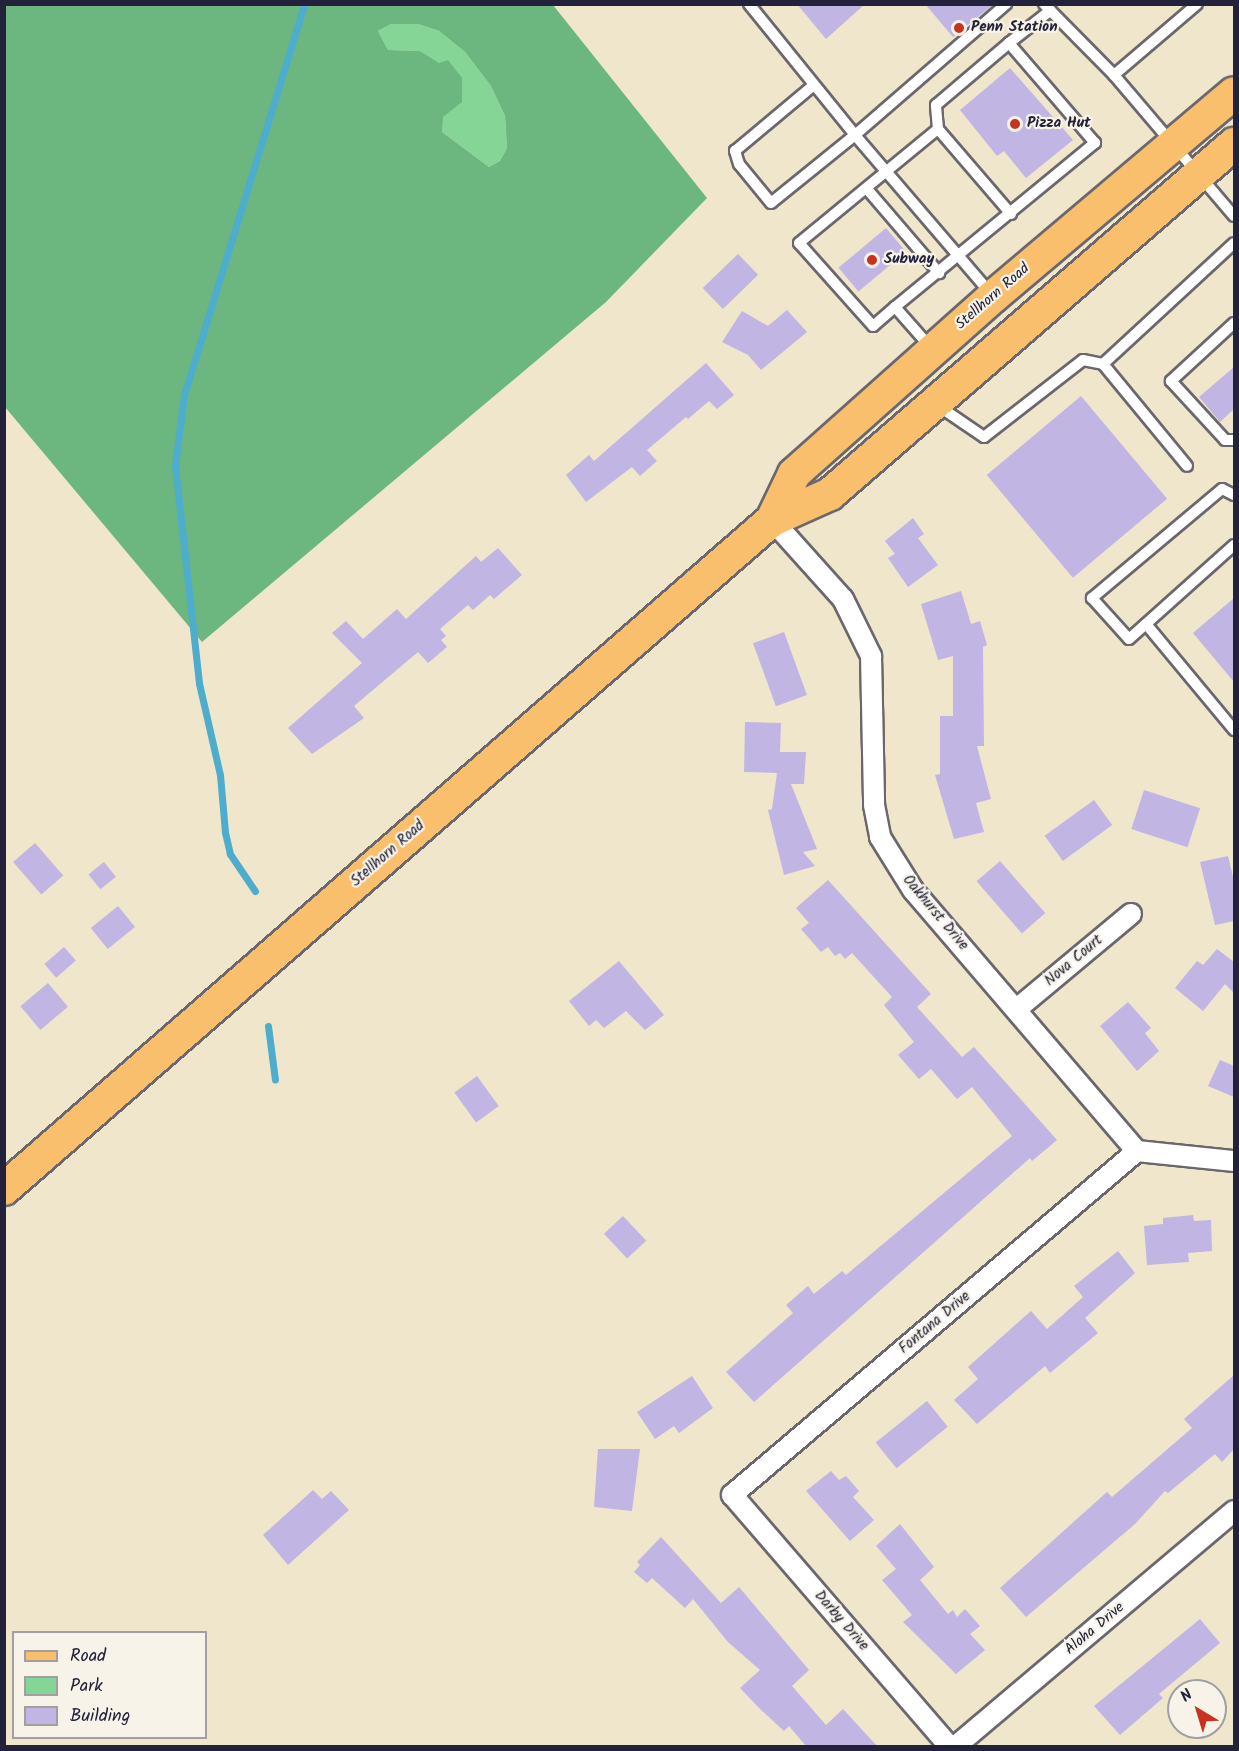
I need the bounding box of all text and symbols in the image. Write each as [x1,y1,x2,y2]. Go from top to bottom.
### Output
place label: Penn Station [971,19,1057,37]
marker: Penn Station [952,21,966,35]
place label: Pizza Hut [1027,115,1091,133]
marker: Pizza Hut [1008,117,1022,131]
place label: Subway [884,251,934,269]
marker: Subway [865,253,879,267]
street label: Stellhorn Road [952,260,1034,334]
street label: Stellhorn Road [347,817,429,891]
street label: Oakhurst Drive [898,872,972,954]
street label: Nova Court [1041,932,1107,990]
street label: Fontana Drive [896,1288,974,1358]
street label: Darby Drive [810,1587,872,1655]
street label: Aloha Drive [1062,1599,1128,1659]
legend [12,1631,207,1739]
text: Road [70,1642,106,1671]
text: Park [70,1672,103,1701]
north arrow [1167,1679,1227,1739]
text: N [1175,1683,1199,1709]
text: Building [70,1702,130,1731]

